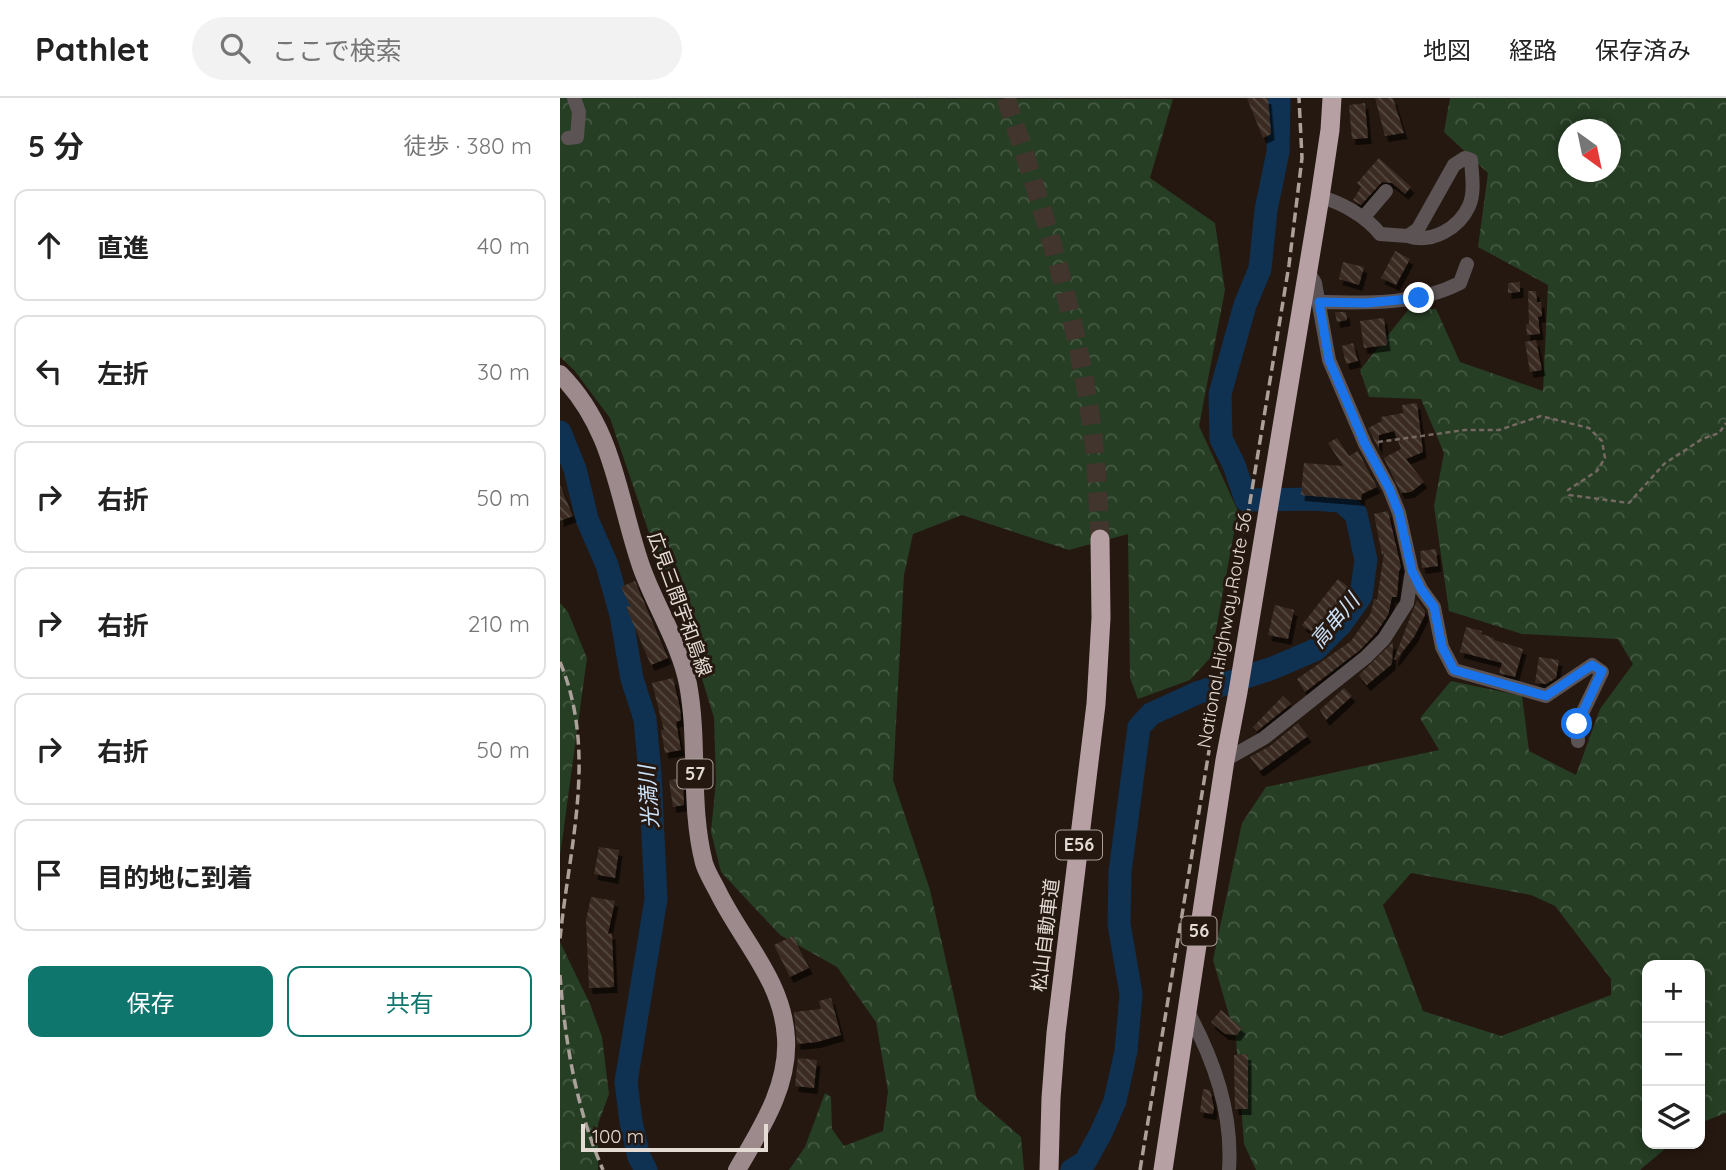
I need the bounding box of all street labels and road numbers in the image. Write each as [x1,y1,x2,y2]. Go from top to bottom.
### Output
street label: National Highway Route 56 [1191,510,1257,750]
street label: 広見三間宇和島線 [643,528,717,680]
road number: 57 [678,760,712,788]
road number: E56 [1056,830,1102,860]
street label: 松山自動車道 [1026,877,1064,993]
road number: 56 [1182,916,1216,946]

